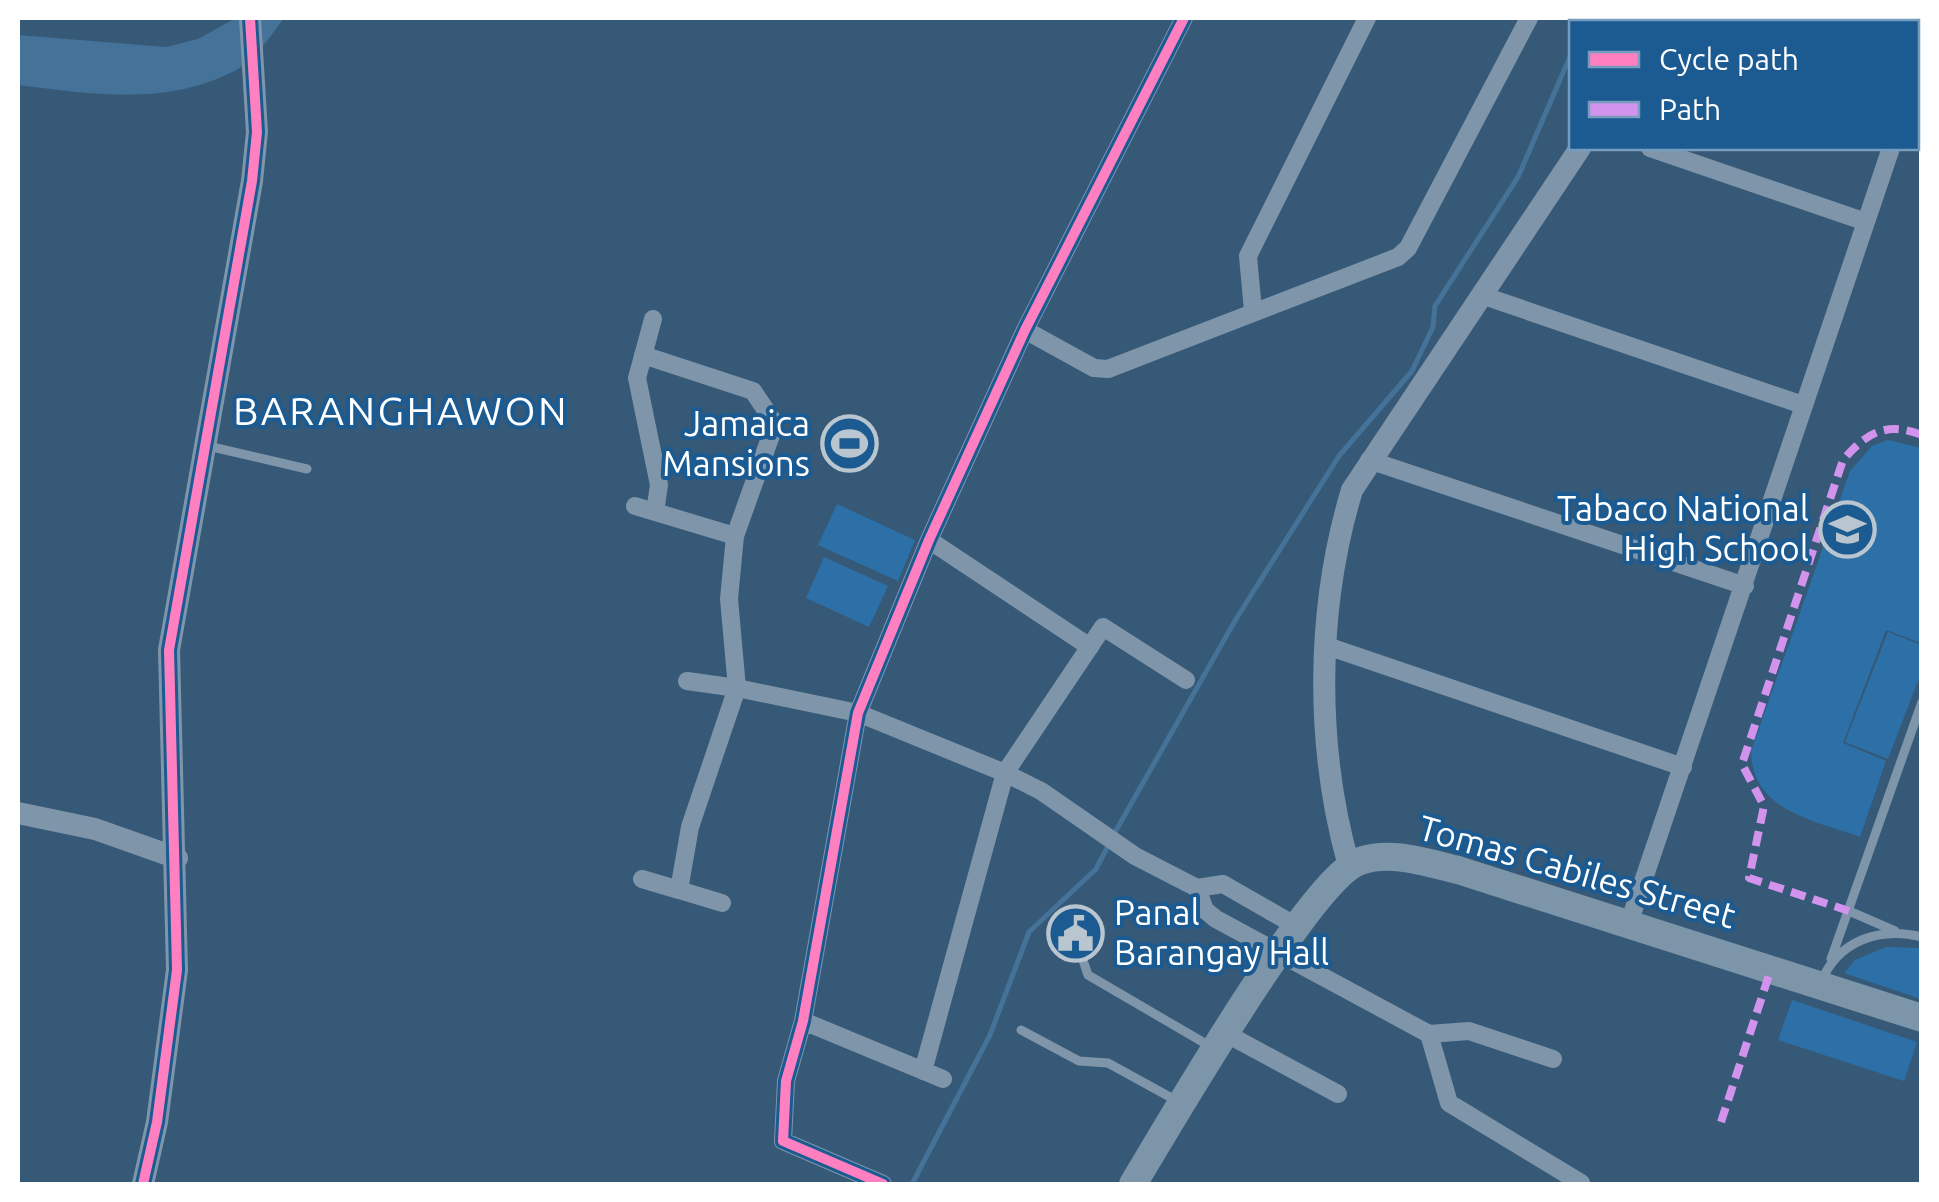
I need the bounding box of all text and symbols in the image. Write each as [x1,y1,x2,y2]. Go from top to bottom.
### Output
legend [1569,20,1919,150]
text: Cycle path [1659,42,1799,76]
text: Path [1659,92,1721,126]
district label: BARANGHAWON [233,388,569,433]
place label: Jamaica Mansions [662,403,810,483]
sports icon: Jamaica Mansions [819,414,879,474]
place label: Tabaco National High School [1557,488,1809,568]
school or university icon: Tabaco National High School [1818,499,1878,559]
street label: Tomas Cabiles Street [1414,807,1740,935]
place label: Panal Barangay Hall [1114,892,1329,972]
public building icon: Panal Barangay Hall [1045,903,1105,963]

